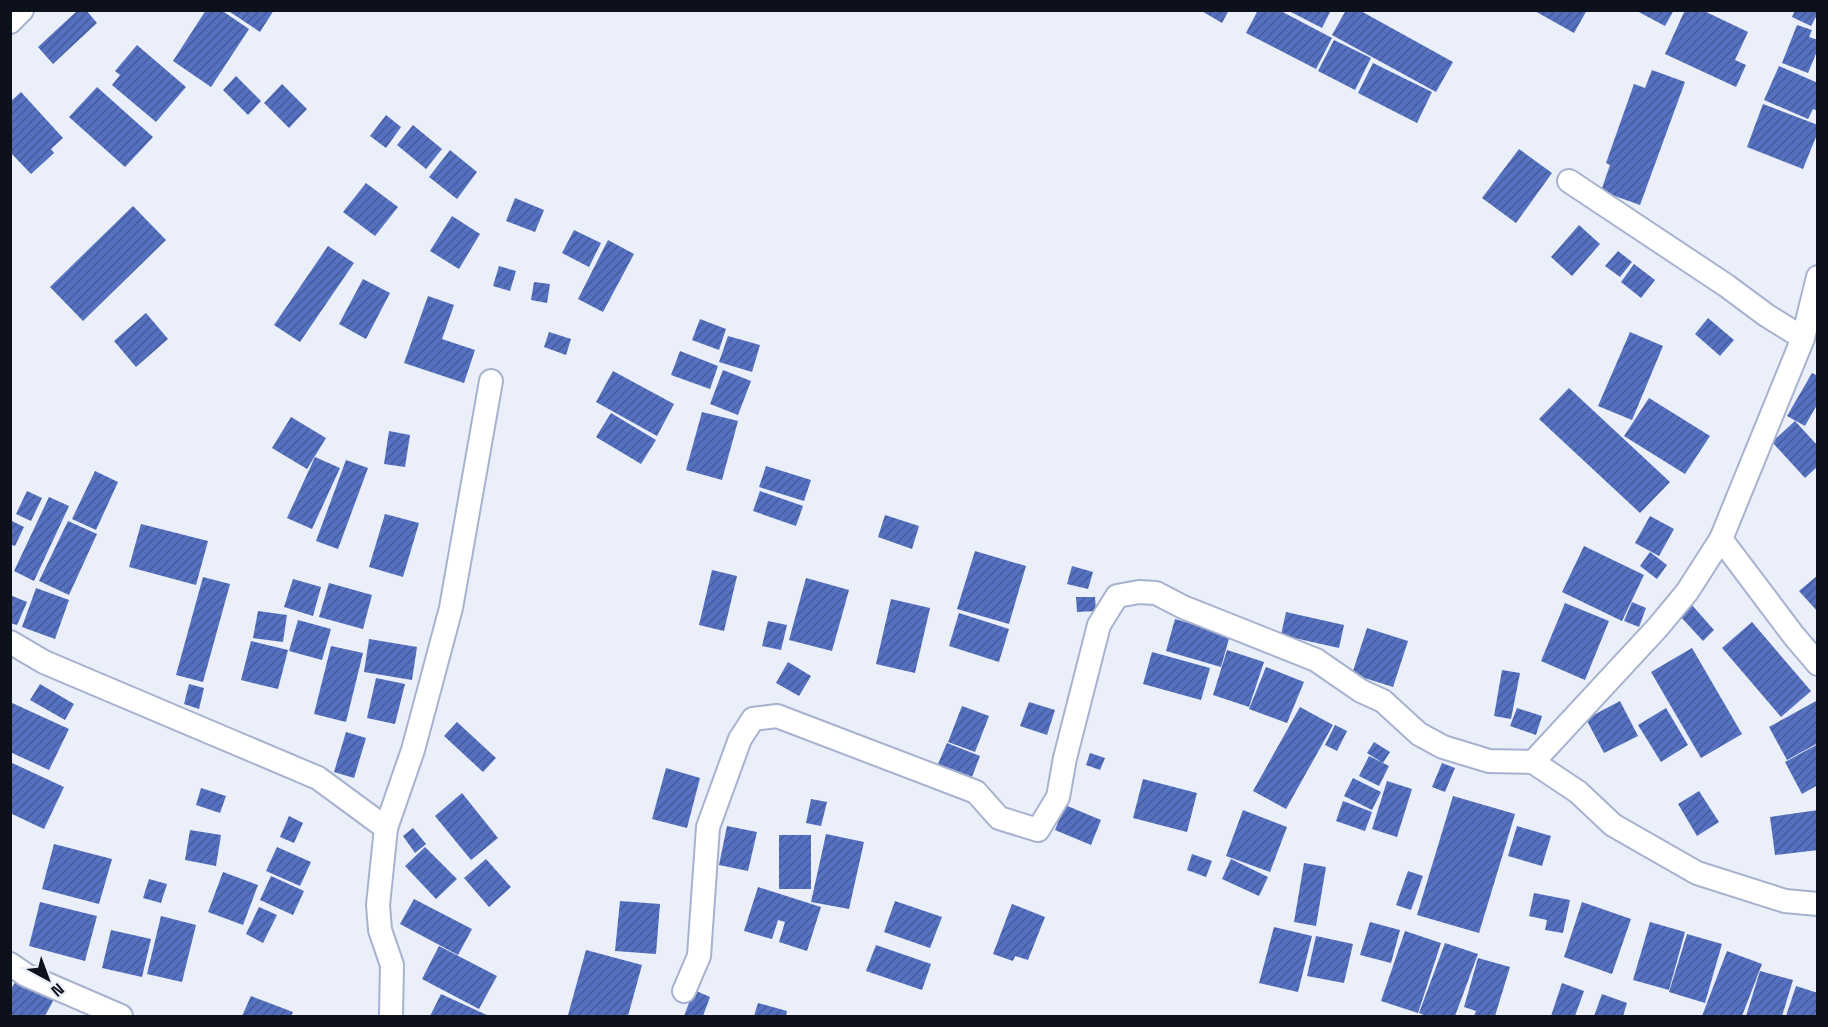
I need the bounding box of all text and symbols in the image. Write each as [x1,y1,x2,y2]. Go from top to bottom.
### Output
north arrow [18,949,78,1009]
text: N [47,978,68,1001]

